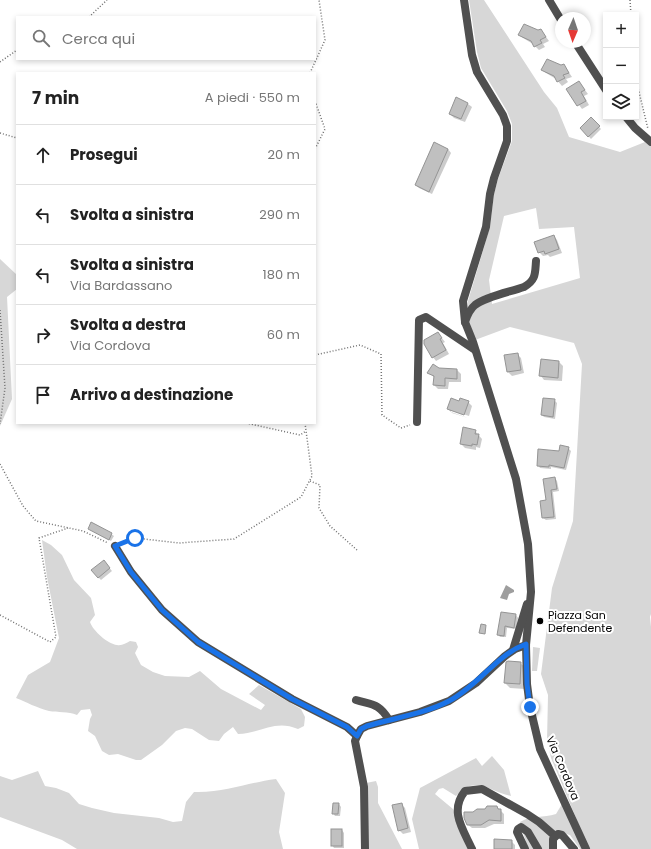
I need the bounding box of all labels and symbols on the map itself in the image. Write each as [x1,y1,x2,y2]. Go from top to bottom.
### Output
north arrow [555,12,591,48]
route start [126,529,144,547]
place label: Piazza San Defendente [548,607,612,636]
marker: Piazza San Defendente [535,616,545,626]
route end [521,698,539,716]
street label: Via Cordova [542,733,584,803]

